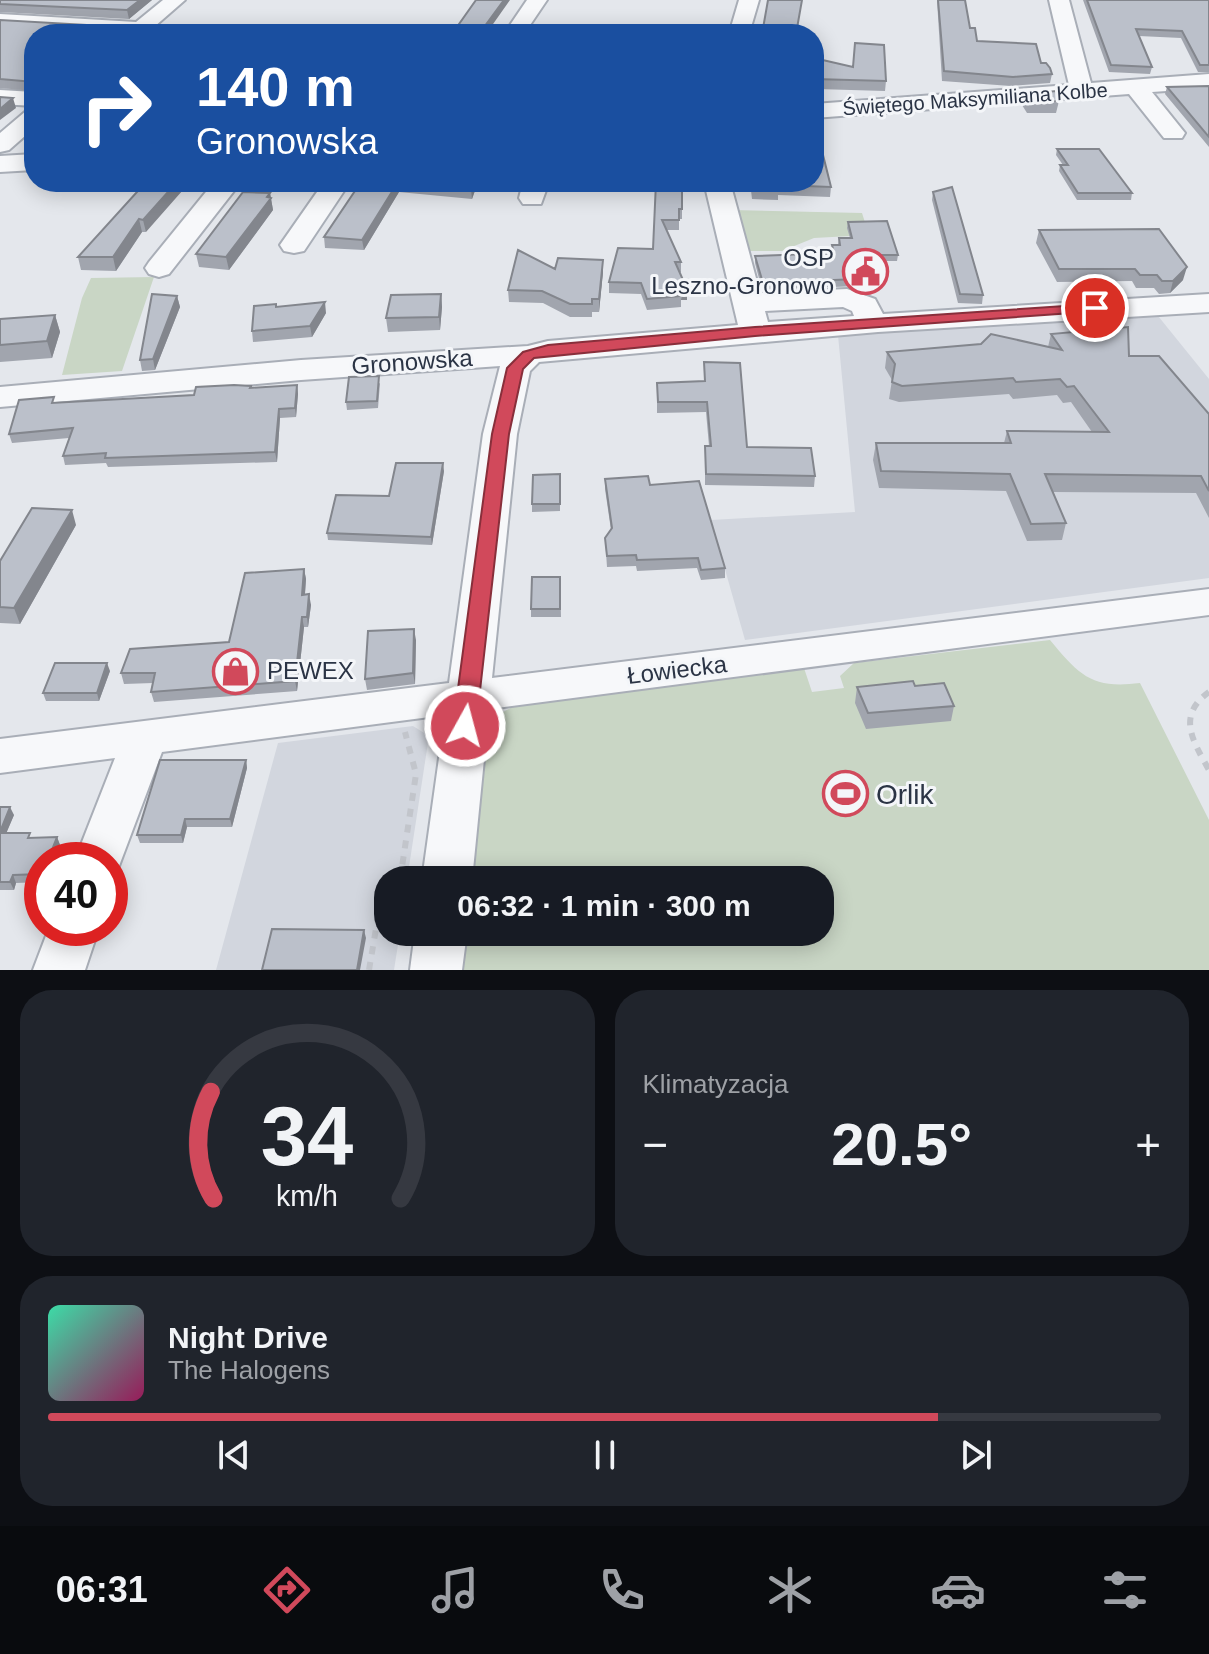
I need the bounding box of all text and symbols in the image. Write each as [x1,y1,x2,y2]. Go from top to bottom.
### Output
text: 140 m [196,55,355,118]
icon: right [64,56,168,160]
street label: Świętego Maksymiliana Kolbe [842,78,1108,119]
text: Gronowska [196,121,378,162]
place label: OSP Leszno-Gronowo [651,244,834,299]
public building icon: OSP Leszno-Gronowo [841,248,889,296]
pin [1061,274,1129,342]
icon: arrive [1073,286,1117,330]
street label: Gronowska [350,344,474,379]
shop icon: PEWEX [212,647,260,695]
street label: Łowiecka [626,650,729,689]
place label: PEWEX [267,657,354,684]
position arrow [423,684,507,768]
sports icon: Orlik [821,770,869,818]
place label: Orlik [876,779,935,810]
speed limit sign: 40 [24,842,128,946]
text: 06:32 · 1 min · 300 m [457,889,751,922]
text: Klimatyzacja [643,1069,788,1099]
text: 34 [261,1090,354,1183]
text: 20.5° [831,1111,972,1178]
text: − [643,1120,668,1169]
text: + [1135,1120,1161,1169]
text: km/h [276,1180,338,1212]
text: Night Drive [168,1321,328,1354]
text: The Halogens [168,1355,330,1385]
icon: previous [212,1433,256,1477]
icon: pause [583,1433,627,1477]
icon: next [954,1433,998,1477]
icon: directions [259,1562,315,1618]
icon: music [427,1562,483,1618]
icon: phone [594,1562,650,1618]
icon: climate [762,1562,818,1618]
icon: car [930,1562,986,1618]
icon: filters [1097,1562,1153,1618]
text: 06:31 [56,1569,148,1610]

